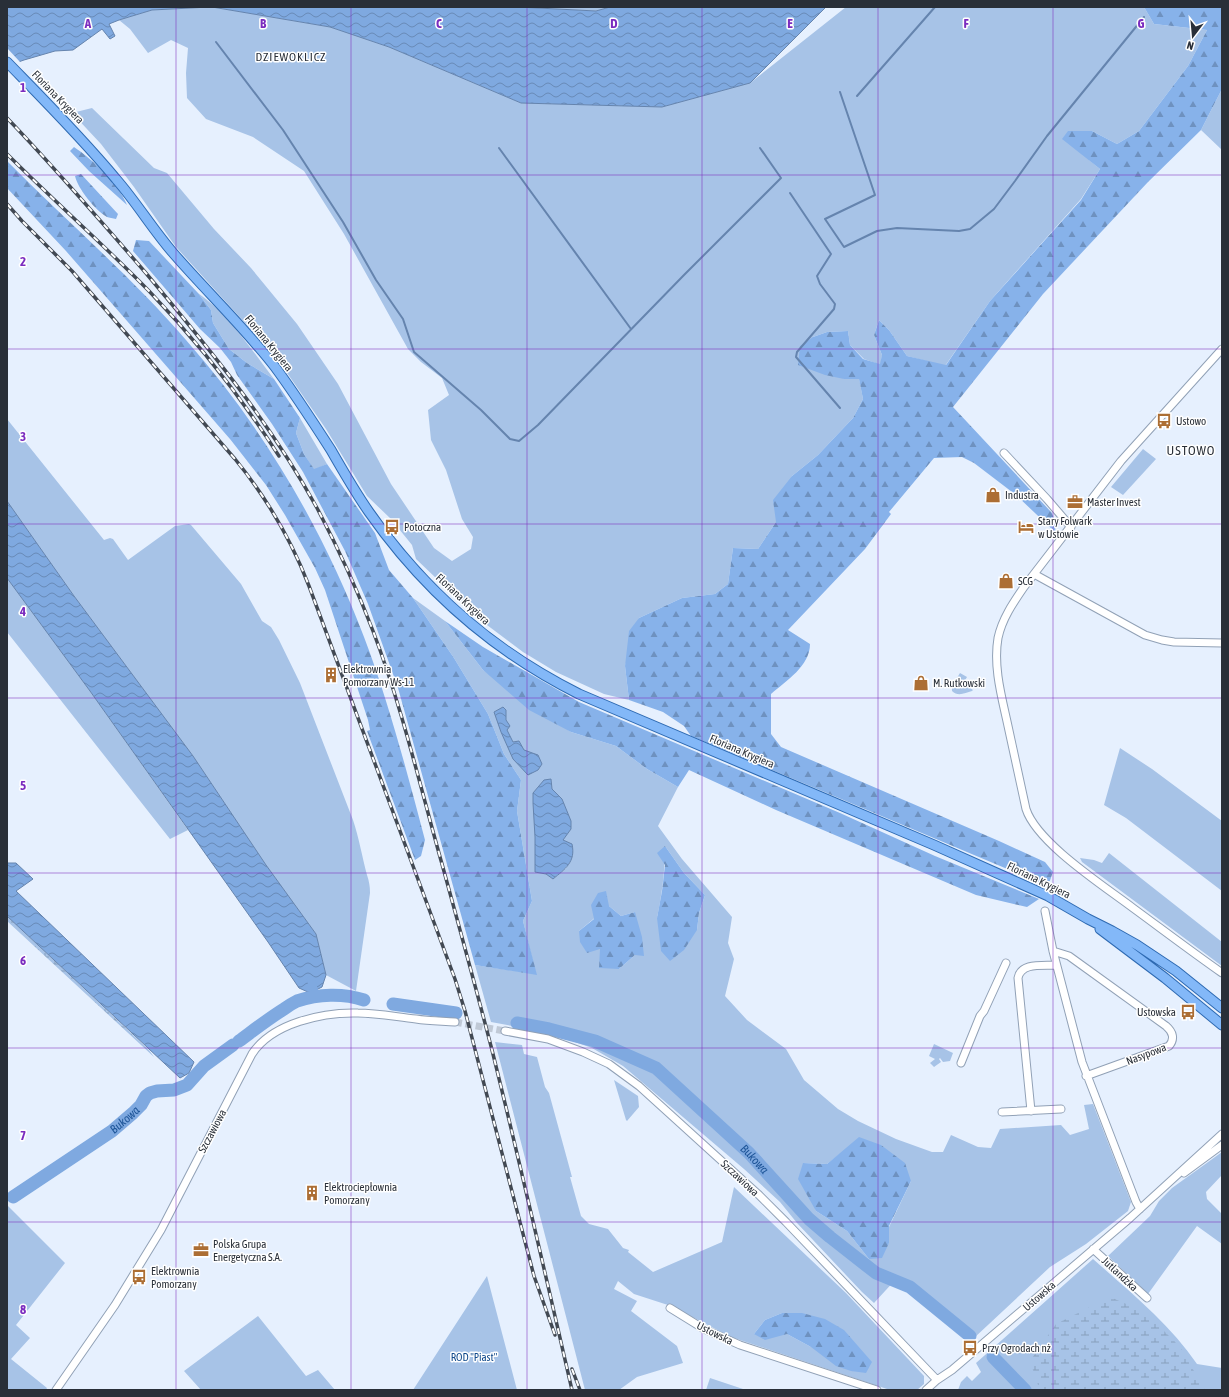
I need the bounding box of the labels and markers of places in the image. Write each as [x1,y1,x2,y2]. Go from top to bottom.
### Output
bus stop icon: Ustowo [1155,412,1173,430]
place label: Ustowo [1176,415,1206,427]
shop icon: Industra [984,486,1002,504]
place label: Industra [1005,489,1039,501]
office icon: Master Invest [1066,493,1084,511]
place label: Master Invest [1087,496,1141,508]
place label: Stary Folwark w Ustowie [1038,515,1092,540]
bus stop icon: Potoczna [383,518,401,536]
hotel icon: Stary Folwark w Ustowie [1017,518,1035,536]
place label: Potoczna [404,521,441,533]
shop icon: SCG [997,572,1015,590]
place label: SCG [1018,575,1033,587]
place label: Elektrownia Pomorzany Ws-11 [343,663,414,688]
building icon: Elektrownia Pomorzany Ws-11 [322,666,340,684]
shop icon: M. Rutkowski [912,674,930,692]
place label: M. Rutkowski [933,677,985,689]
bus stop icon: Ustowska [1179,1003,1197,1021]
place label: Ustowska [1137,1006,1176,1018]
place label: Elektrociepłownia Pomorzany [324,1181,397,1206]
building icon: Elektrociepłownia Pomorzany [303,1184,321,1202]
place label: Polska Grupa Energetyczna S.A. [213,1238,282,1263]
office icon: Polska Grupa Energetyczna S.A. [192,1241,210,1259]
place label: Elektrownia Pomorzany [151,1265,199,1290]
bus stop icon: Elektrownia Pomorzany [130,1268,148,1286]
bus stop icon: Przy Ogrodach nż [961,1339,979,1357]
place label: Przy Ogrodach nż [982,1342,1051,1354]

